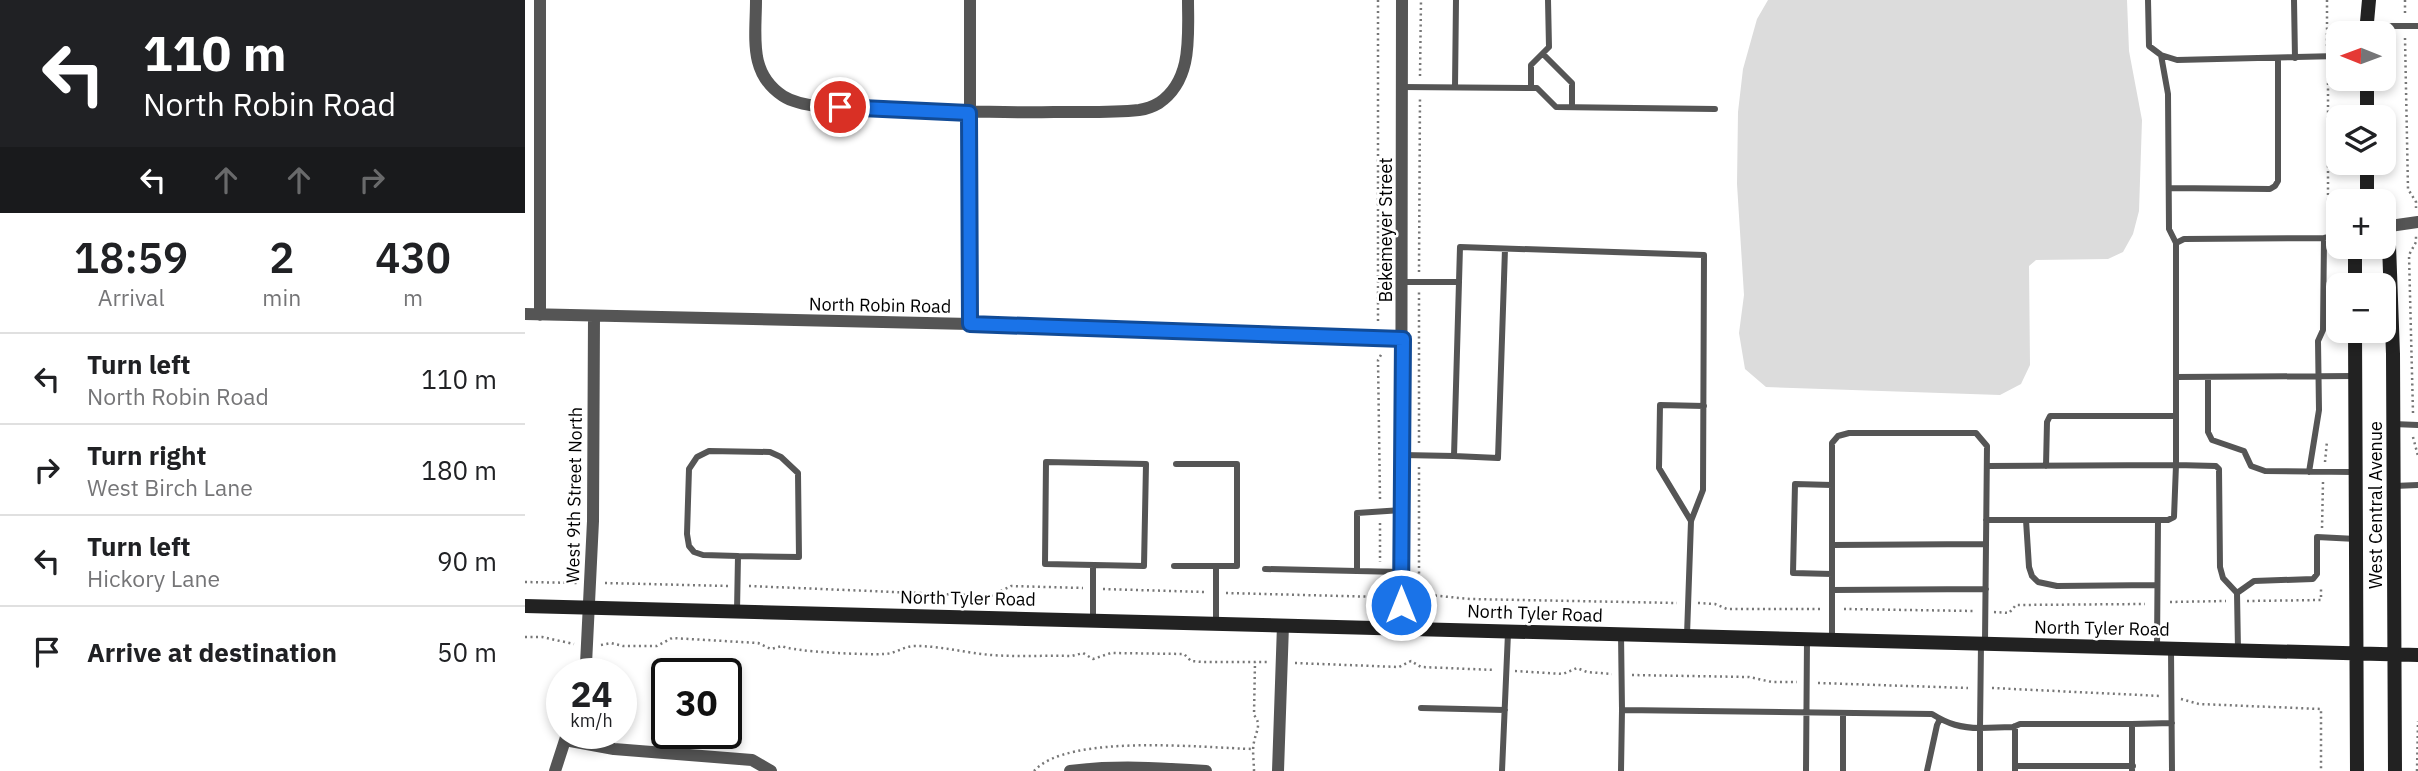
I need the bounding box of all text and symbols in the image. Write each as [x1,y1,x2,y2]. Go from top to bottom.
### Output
text: 110 m [143,21,287,84]
north arrow [2326,21,2396,91]
map controls [2326,21,2396,343]
icon: left [28,28,119,119]
pin [810,77,870,137]
text: North Robin Road [143,83,396,125]
icon: arrive [821,88,859,126]
button: layers [2326,105,2396,175]
street label: Bekemeyer Street [1374,157,1397,303]
icon: left [134,161,172,199]
icon: ahead [207,161,245,199]
icon: ahead [280,161,318,199]
icon: right [353,161,391,199]
button: + [2326,189,2396,259]
text: 18:59 [74,230,188,285]
text: 2 [269,230,294,285]
text: 430 [375,230,451,285]
button: − [2326,273,2396,343]
text: Arrival [98,282,165,312]
text: min [262,282,301,312]
text: m [403,282,423,312]
street label: North Robin Road [809,292,951,318]
text: Turn left [87,347,190,381]
icon: left [28,360,66,398]
text: 110 m [421,362,497,396]
text: North Robin Road [87,381,269,411]
street label: West 9th Street North [561,407,587,583]
street label: West Central Avenue [2364,421,2387,589]
text: Turn right [87,438,206,472]
icon: right [28,451,66,489]
text: 180 m [421,453,497,487]
text: West Birch Lane [87,472,253,502]
text: Turn left [87,529,190,563]
icon: left [28,542,66,580]
text: 90 m [437,544,497,578]
text: Hickory Lane [87,563,220,593]
position arrow [1364,568,1438,642]
street label: North Tyler Road [900,585,1036,611]
street label: North Tyler Road [1467,599,1603,627]
street label: North Tyler Road [2034,615,2170,641]
icon: arrive [28,633,66,671]
text: Arrive at destination [87,635,337,669]
text: 50 m [437,635,497,669]
speed limit sign: 30 [651,658,742,749]
text: 24 [570,671,613,717]
text: km/h [570,709,613,732]

